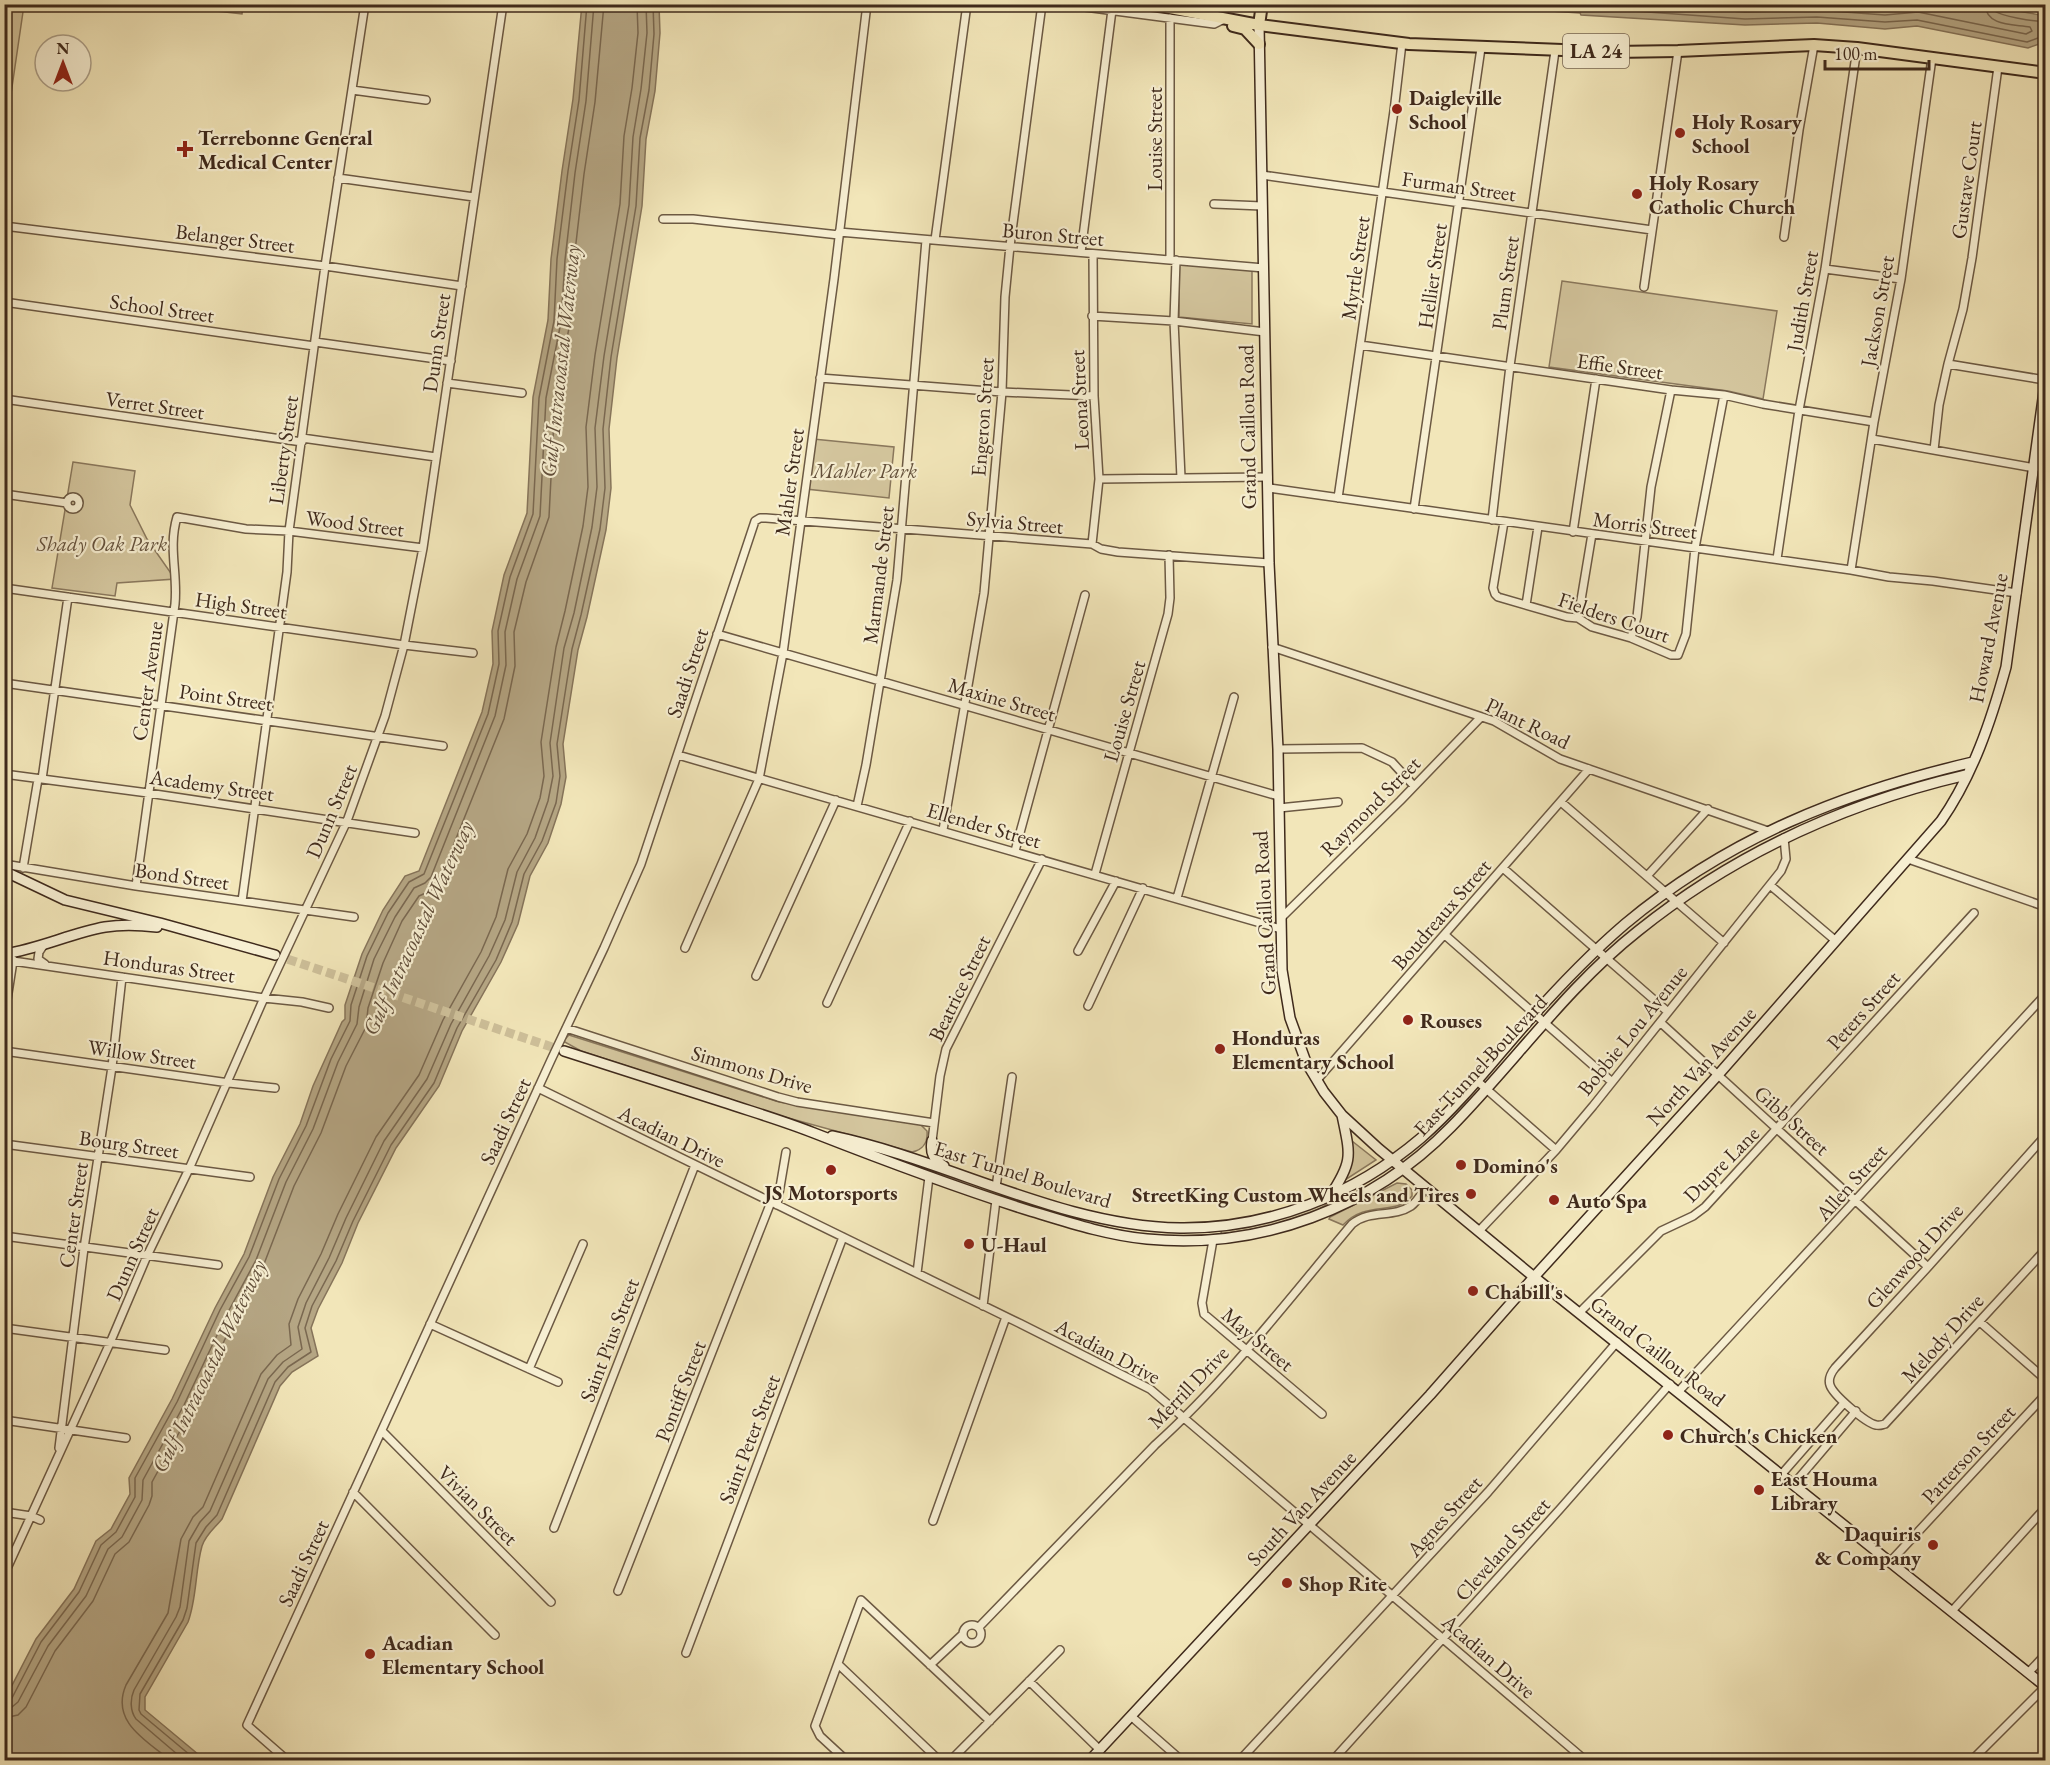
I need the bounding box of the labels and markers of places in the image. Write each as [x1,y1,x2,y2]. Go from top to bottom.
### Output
place label: Daigleville School [1409,84,1502,135]
marker: Daigleville School [1390,102,1404,116]
place label: Holy Rosary School [1692,108,1803,159]
place label: Terrebonne General Medical Center [198,124,373,175]
marker: Holy Rosary School [1673,126,1687,140]
marker: Terrebonne General Medical Center [176,140,194,158]
place label: Holy Rosary Catholic Church [1649,169,1796,220]
marker: Holy Rosary Catholic Church [1630,187,1644,201]
place label: Rouses [1420,1007,1482,1034]
marker: Rouses [1401,1013,1415,1027]
place label: Honduras Elementary School [1232,1024,1394,1075]
marker: Honduras Elementary School [1213,1042,1227,1056]
place label: Domino's [1473,1152,1558,1179]
marker: Domino's [1454,1158,1468,1172]
marker: JS Motorsports [824,1163,838,1177]
place label: JS Motorsports [762,1179,898,1206]
place label: StreetKing Custom Wheels and Tires [1132,1181,1459,1208]
marker: StreetKing Custom Wheels and Tires [1464,1187,1478,1201]
place label: Auto Spa [1565,1187,1648,1214]
marker: Auto Spa [1547,1193,1561,1207]
place label: U-Haul [981,1231,1047,1258]
marker: U-Haul [962,1237,976,1251]
place label: Chabill's [1485,1278,1563,1305]
marker: Chabill's [1466,1284,1480,1298]
place label: Church's Chicken [1680,1422,1837,1449]
marker: Church's Chicken [1661,1428,1675,1442]
place label: East Houma Library [1771,1465,1878,1516]
marker: East Houma Library [1752,1483,1766,1497]
place label: Daquiris & Company [1815,1520,1922,1571]
marker: Daquiris & Company [1926,1538,1940,1552]
place label: Shop Rite [1299,1570,1387,1597]
marker: Shop Rite [1280,1576,1294,1590]
place label: Acadian Elementary School [381,1629,544,1680]
marker: Acadian Elementary School [363,1647,377,1661]

